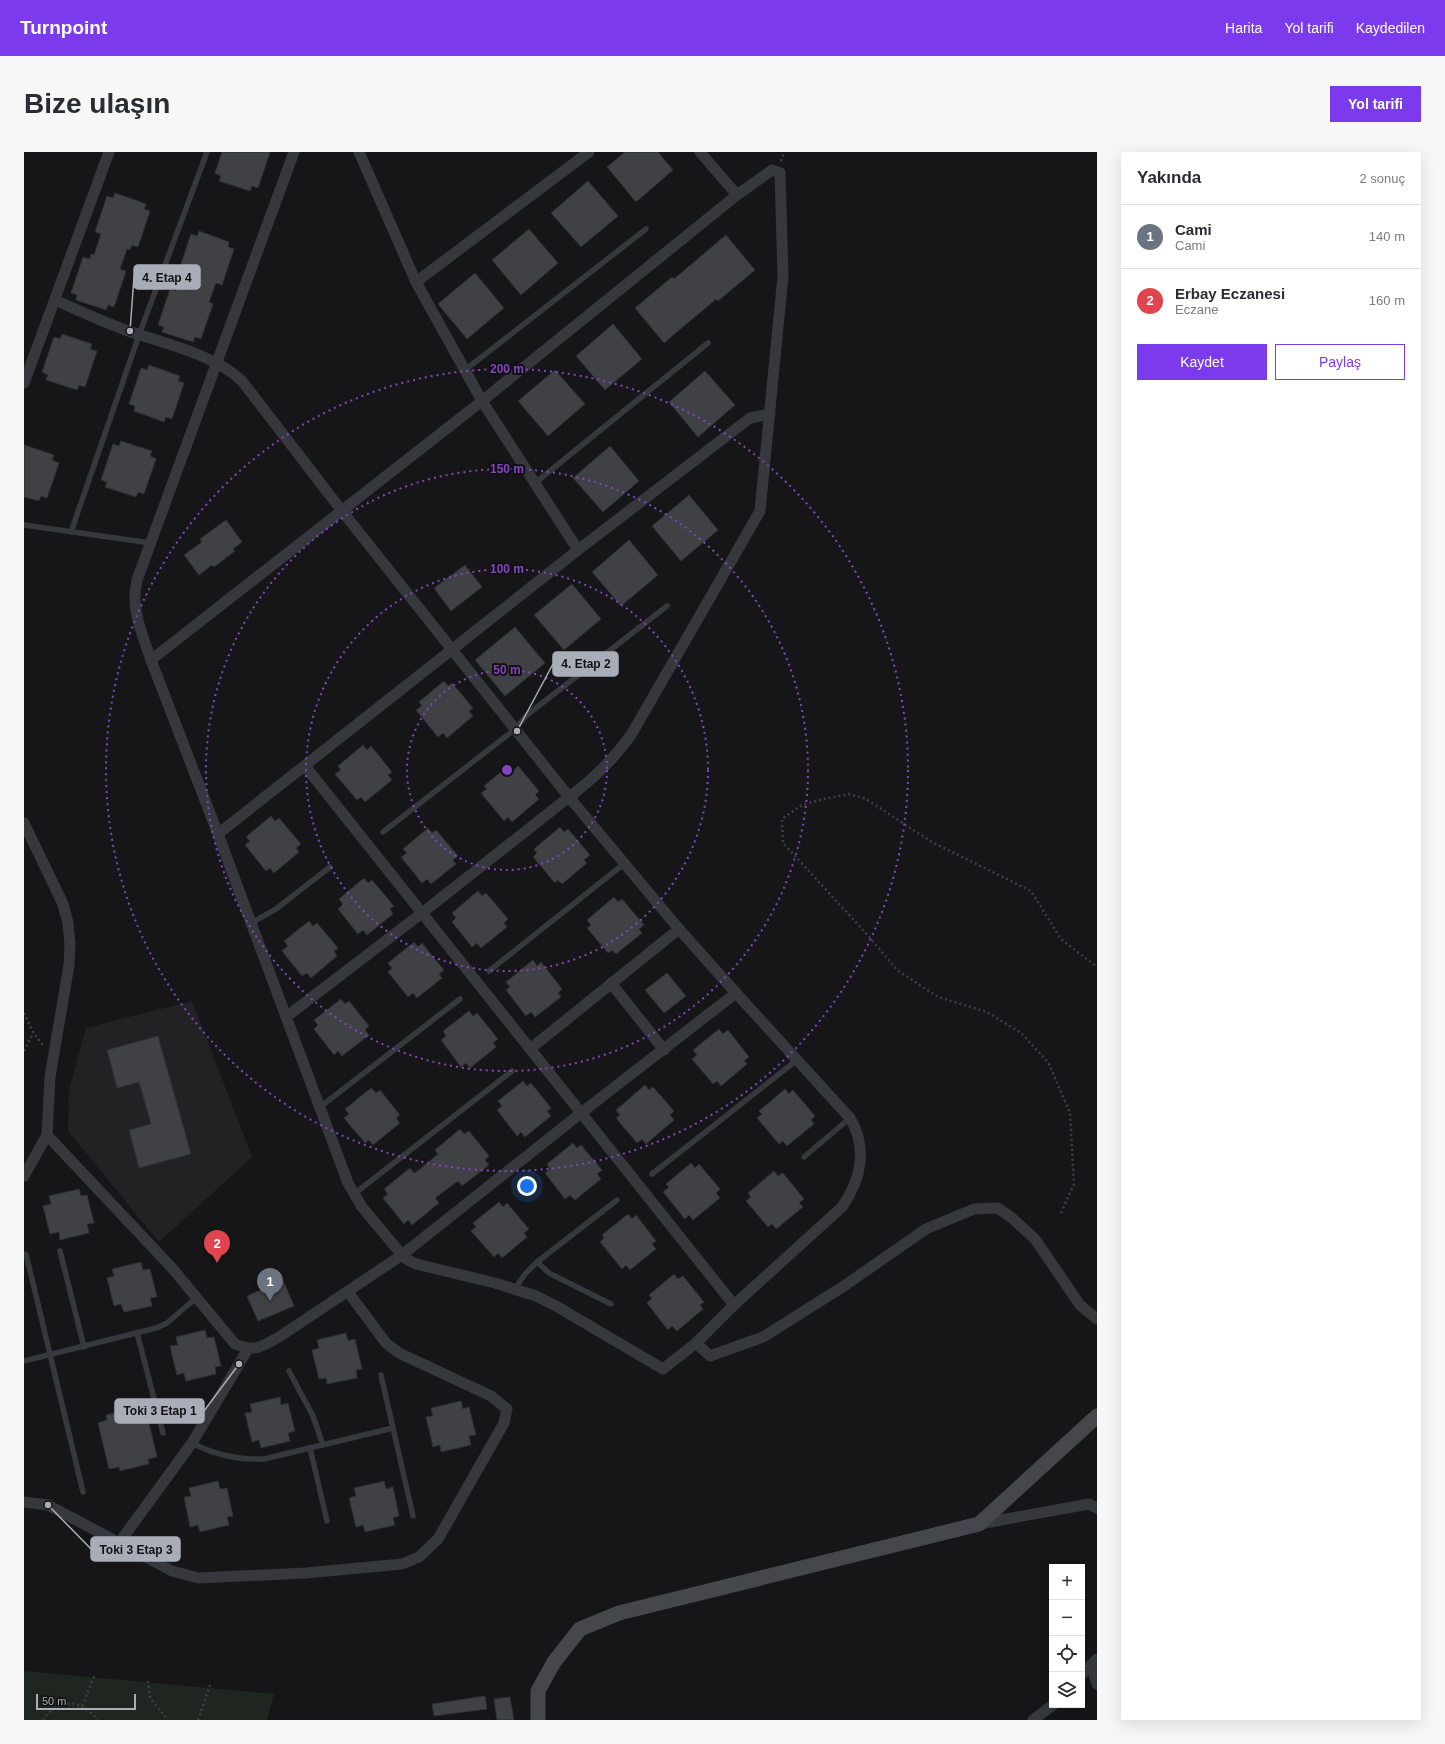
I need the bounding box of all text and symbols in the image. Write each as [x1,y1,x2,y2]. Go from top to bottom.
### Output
text: Turnpoint [20,17,107,38]
text: Harita [1225,20,1262,36]
text: Yol tarifi [1284,20,1334,36]
text: Kaydedilen [1356,20,1425,36]
button: Yol tarifi [1330,86,1421,122]
text: Bize ulaşın [24,88,170,119]
text: Yakında [1137,168,1201,187]
text: 2 sonuç [1359,171,1405,186]
text: Cami [1175,221,1212,238]
text: 1 [1146,229,1154,244]
text: 140 m [1369,229,1405,244]
text: Cami [1175,238,1205,253]
callout: 4. Etap 4 [134,265,200,289]
text: 4. Etap 4 [142,271,192,285]
text: Erbay Eczanesi [1175,285,1285,302]
text: 2 [1146,293,1154,308]
text: 160 m [1369,293,1405,308]
text: Eczane [1175,302,1218,317]
button: Kaydet [1137,344,1267,380]
button: Paylaş [1275,344,1405,380]
text: 200 m [490,362,524,376]
text: 150 m [490,462,524,476]
text: 100 m [490,562,524,576]
callout: 4. Etap 2 [553,652,618,676]
text: 4. Etap 2 [561,657,611,671]
text: 50 m [493,663,521,677]
centre of rings [500,763,514,777]
your location [517,1176,537,1196]
pin: 2 [204,1230,230,1263]
pin: 1 [257,1268,283,1301]
callout: Toki 3 Etap 1 [115,1399,204,1423]
text: Toki 3 Etap 1 [123,1404,197,1418]
callout: Toki 3 Etap 3 [91,1537,180,1561]
text: Toki 3 Etap 3 [99,1543,173,1557]
map controls [1049,1564,1085,1708]
button: + [1049,1564,1085,1600]
button: − [1049,1600,1085,1636]
button: locate [1049,1636,1085,1672]
button: layers [1049,1672,1085,1708]
scale bar [36,1692,136,1711]
text: 50 m [42,1695,66,1707]

